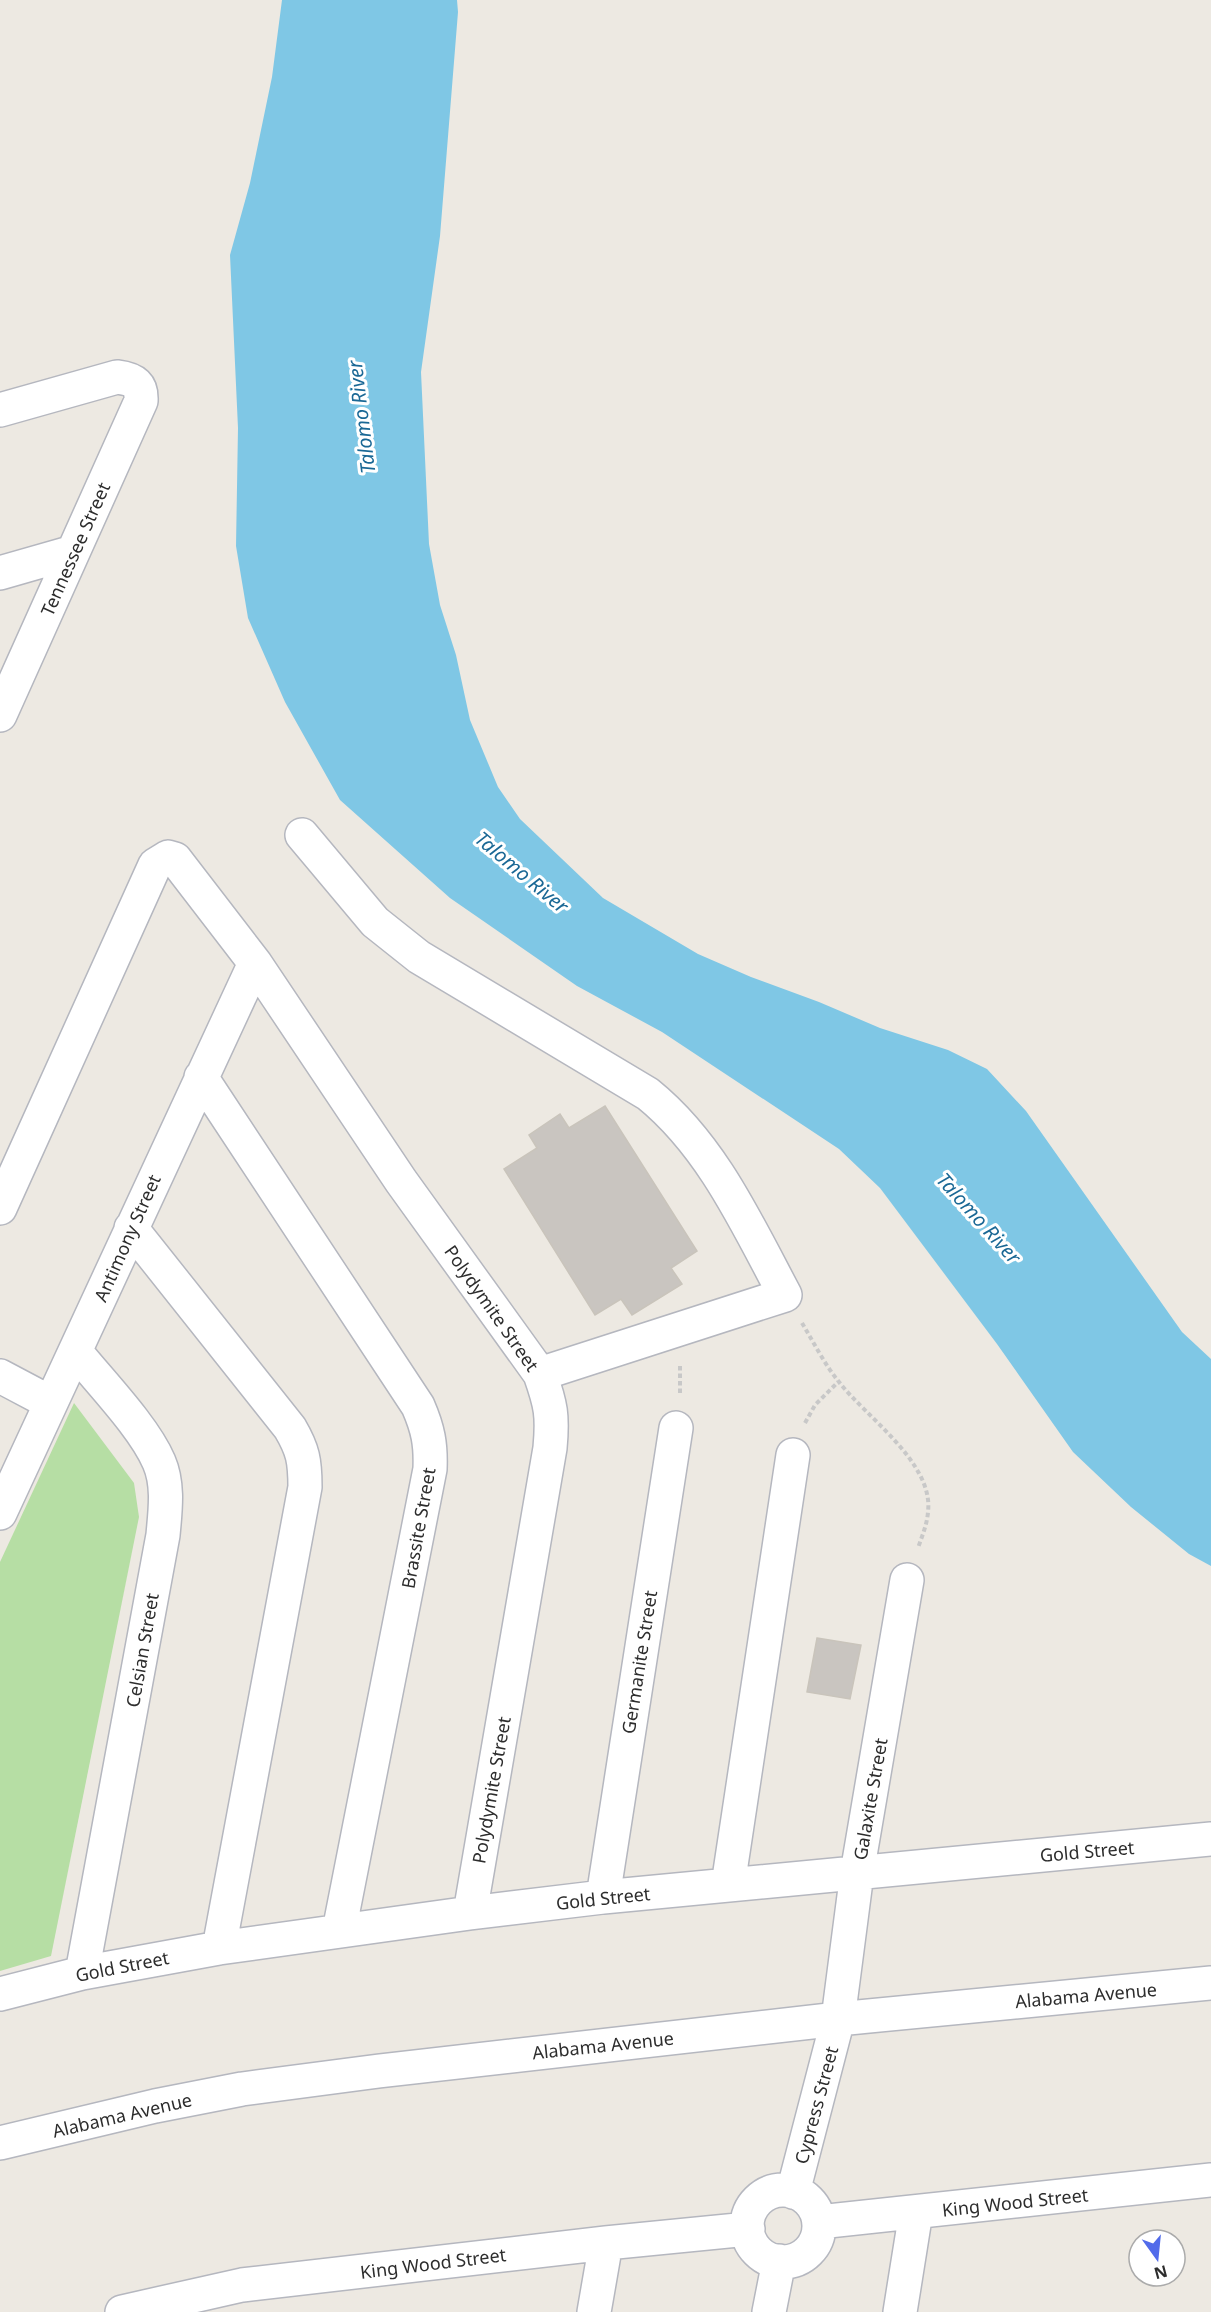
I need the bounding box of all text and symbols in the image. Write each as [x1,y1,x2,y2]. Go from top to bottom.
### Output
water label: Talomo River [341,358,381,475]
street label: Tennessee Street [35,478,115,620]
water label: Talomo River [470,825,575,920]
water label: Talomo River [931,1167,1028,1270]
street label: Antimony Street [88,1170,166,1305]
street label: Polydymite Street [439,1240,545,1376]
street label: Brassite Street [396,1465,441,1590]
street label: Germanite Street [616,1588,662,1735]
street label: Celsian Street [120,1591,164,1709]
street label: Polydymite Street [466,1714,516,1865]
street label: Galaxite Street [847,1736,893,1862]
street label: Gold Street [1039,1835,1136,1867]
street label: Gold Street [555,1881,652,1915]
street label: Gold Street [73,1945,171,1987]
street label: Alabama Avenue [1014,1977,1158,2013]
street label: Alabama Avenue [531,2026,675,2064]
street label: Cypress Street [789,2043,843,2167]
street label: Alabama Avenue [50,2087,194,2143]
street label: King Wood Street [941,2182,1090,2222]
north arrow [1127,2228,1187,2288]
street label: King Wood Street [359,2242,508,2284]
text: N [1152,2260,1170,2285]

